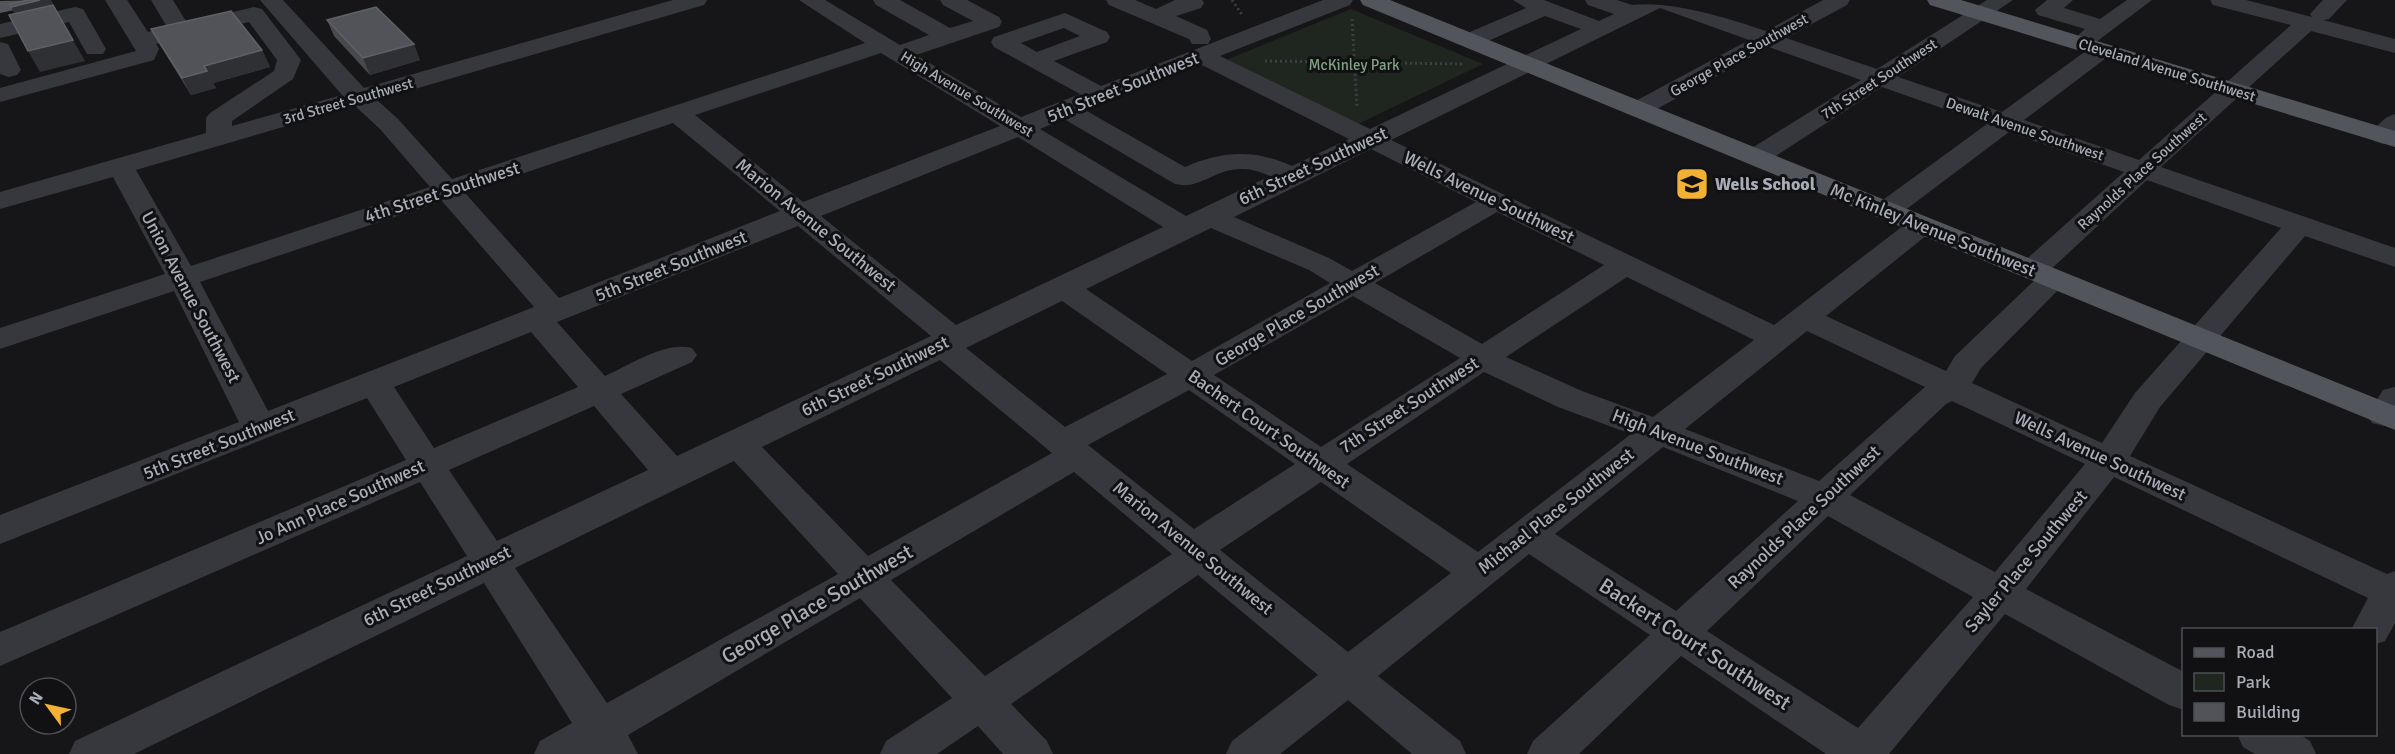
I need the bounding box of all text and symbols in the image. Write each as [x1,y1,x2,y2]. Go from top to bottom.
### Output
street label: George Place Southwest [1667,10,1811,100]
street label: 7th Street Southwest [1818,35,1940,123]
street label: Cleveland Avenue Southwest [2076,35,2258,105]
street label: High Avenue Southwest [898,47,1036,141]
street label: 5th Street Southwest [1044,47,1202,127]
park label: McKinley Park [1308,56,1400,74]
street label: 3rd Street Southwest [281,74,415,128]
street label: Dewalt Avenue Southwest [1944,94,2106,164]
street label: Raynolds Place Southwest [2074,108,2210,234]
street label: 6th Street Southwest [1235,122,1391,210]
street label: Wells Avenue Southwest [1400,146,1578,248]
street label: Marion Avenue Southwest [731,154,901,296]
street label: 4th Street Southwest [362,157,522,227]
school or university icon: Wells School [1674,166,1710,202]
place label: Wells School [1715,173,1816,195]
street label: Mc Kinley Avenue Southwest [1827,179,2039,281]
street label: Union Avenue Southwest [136,207,246,387]
street label: 5th Street Southwest [592,226,750,306]
street label: George Place Southwest [1211,259,1383,371]
street label: 6th Street Southwest [798,331,952,421]
street label: 7th Street Southwest [1335,352,1483,458]
street label: Bachert Court Southwest [1184,365,1354,493]
street label: 5th Street Southwest [140,404,298,484]
street label: High Avenue Southwest [1609,404,1787,490]
street label: Wells Avenue Southwest [2011,407,2189,505]
street label: Raynolds Place Southwest [1723,441,1885,593]
street label: Michael Place Southwest [1474,443,1638,579]
street label: Jo Ann Place Southwest [252,455,428,549]
street label: Marion Avenue Southwest [1108,477,1278,619]
street label: Sayler Place Southwest [1960,485,2092,637]
street label: George Place Southwest [717,539,917,669]
street label: 6th Street Southwest [360,541,514,631]
street label: Backert Court Southwest [1594,572,1796,716]
legend [2182,628,2377,736]
text: Road [2236,641,2275,663]
text: Park [2236,671,2271,693]
north arrow [18,676,78,736]
text: N [25,688,48,708]
text: Building [2236,701,2300,723]

